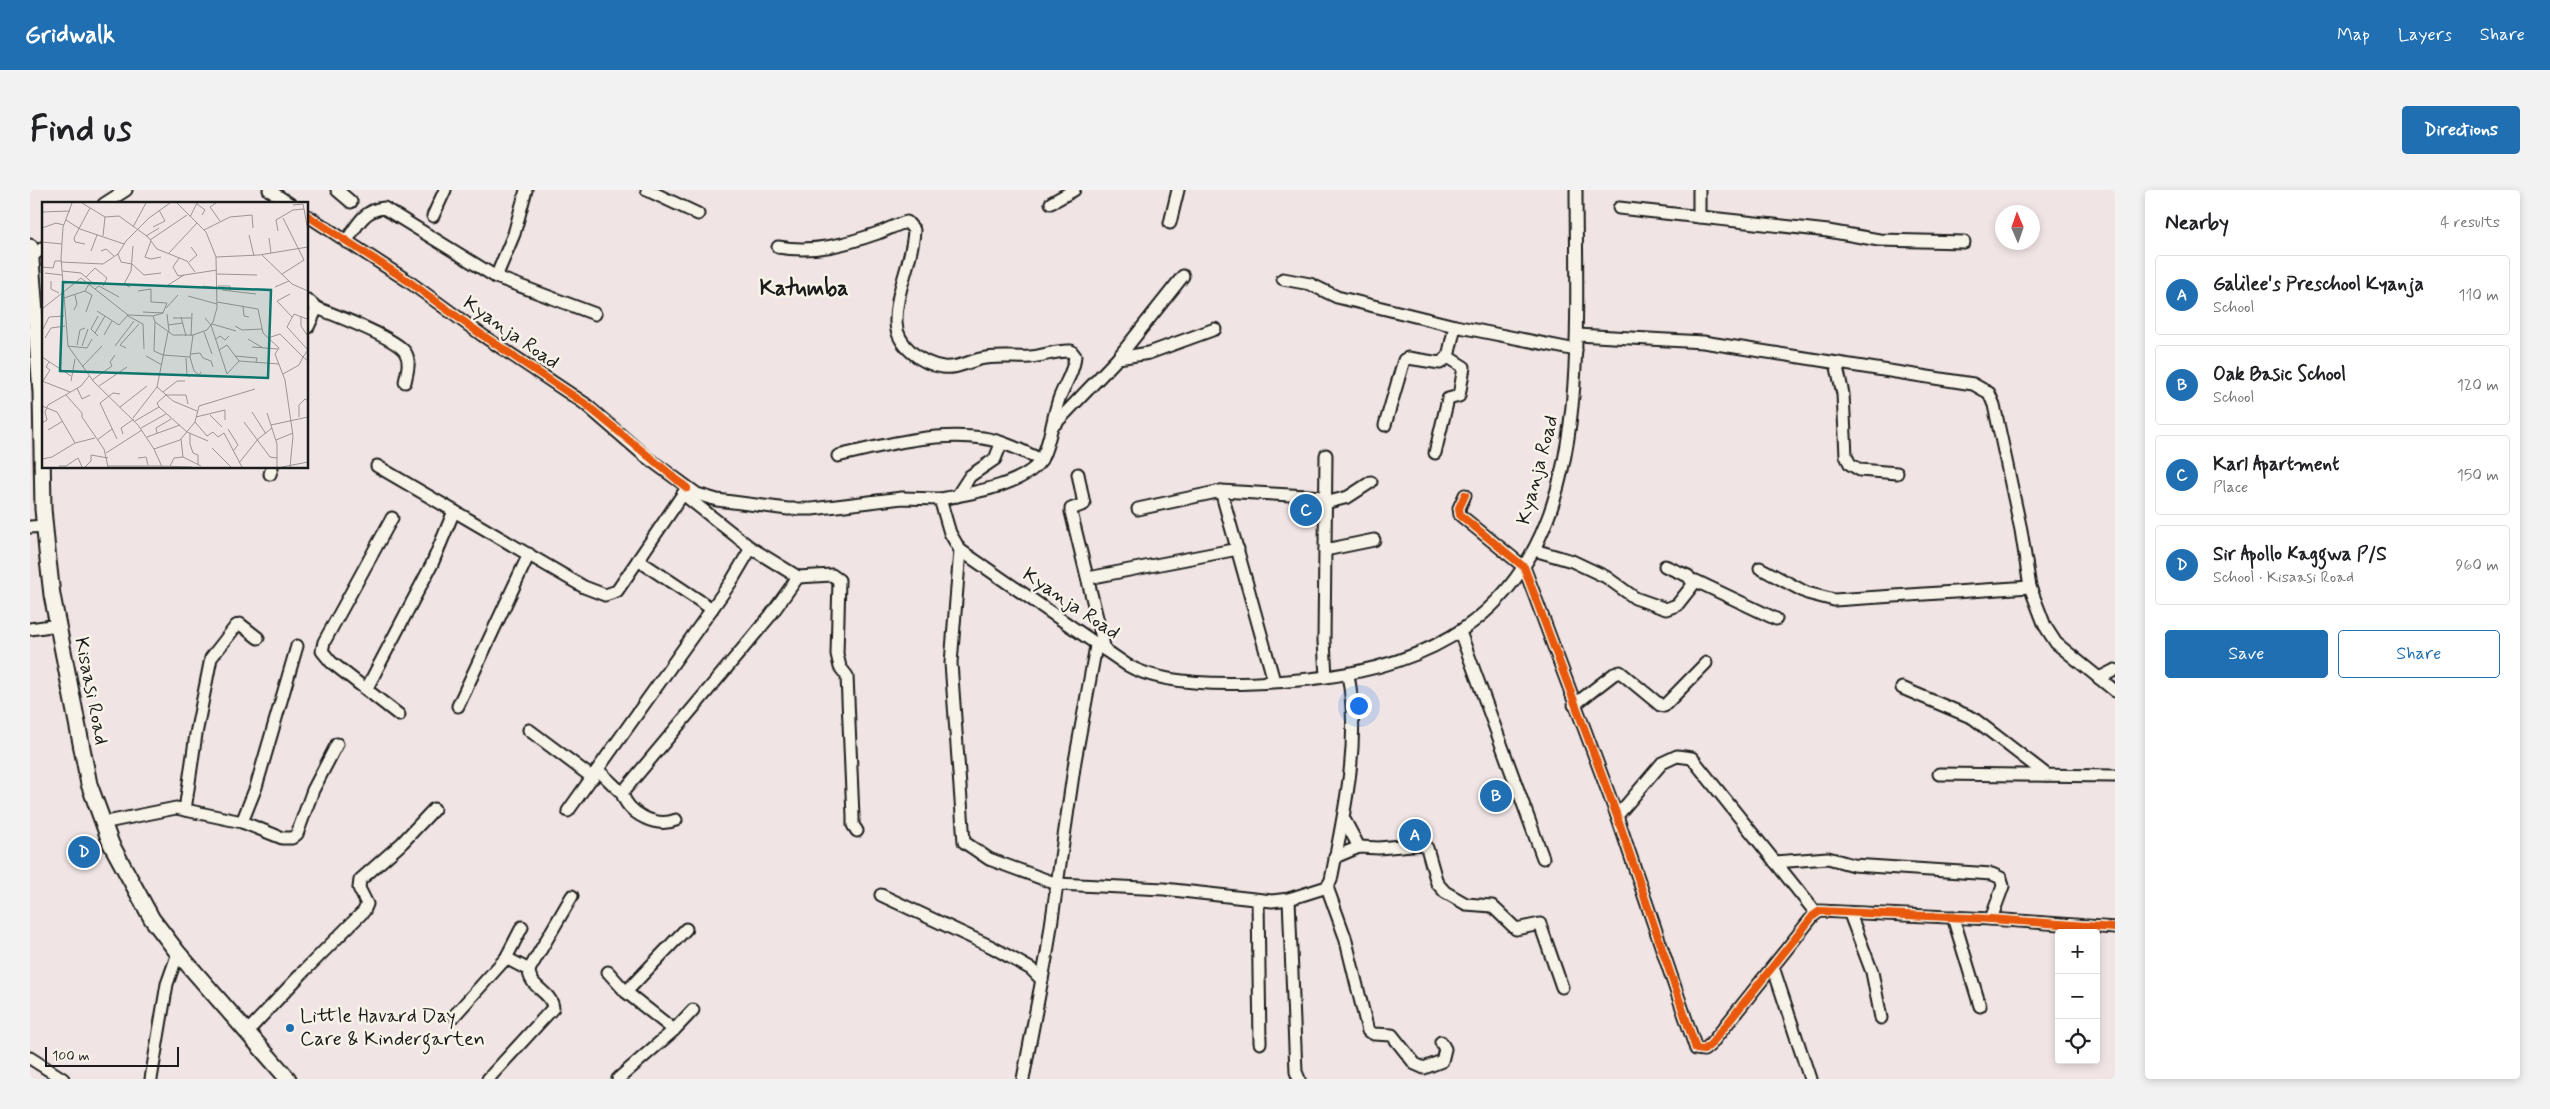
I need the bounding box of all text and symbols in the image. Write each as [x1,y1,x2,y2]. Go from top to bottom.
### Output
text: Gridwalk [25,20,115,51]
text: Map [2337,23,2370,47]
text: Layers [2398,23,2452,47]
text: Share [2480,23,2525,47]
button: Directions [2402,106,2520,154]
text: Find us [30,107,132,153]
inset map [42,202,309,469]
north arrow [1995,205,2040,250]
text: Nearby [2165,209,2229,237]
text: 4 results [2440,212,2500,233]
text: Galilee's Preschool Kyanja [2213,272,2424,297]
district label: Katumba [760,275,848,303]
text: A [2177,285,2187,306]
text: 110 m [2458,285,2499,306]
street label: Kyanja Road [457,290,565,376]
text: School [2213,297,2254,318]
text: Oak Basic School [2213,362,2346,387]
text: B [2177,375,2187,396]
text: 120 m [2457,375,2499,396]
text: School [2213,387,2254,408]
street label: Kyanja Road [1510,412,1566,528]
text: Karl Apartment [2213,452,2339,477]
text: C [2176,465,2188,486]
text: 150 m [2457,465,2499,486]
text: Place [2213,477,2248,498]
pin: C [1290,491,1322,529]
text: Sir Apollo Kaggwa P/S [2213,542,2387,567]
text: D [2176,555,2188,576]
text: 960 m [2456,555,2499,576]
street label: Kyanja Road [1017,562,1125,646]
text: School · Kisaasi Road [2213,567,2354,588]
button: Save [2165,630,2328,678]
button: Share [2338,630,2500,678]
street label: Kisaasi Road [67,635,115,747]
your location [1346,693,1372,719]
pin: B [1480,777,1512,815]
pin: A [1399,816,1431,854]
pin: D [68,833,100,871]
map controls [2055,929,2100,1064]
button: + [2055,929,2100,974]
button: − [2055,974,2100,1019]
place label: Little Havard Day Care & Kindergarten [300,1003,485,1055]
button: locate [2055,1019,2100,1064]
marker: Little Havard Day Care & Kindergarten [284,1022,296,1034]
scale bar [45,1044,179,1067]
text: 100 m [52,1047,90,1065]

